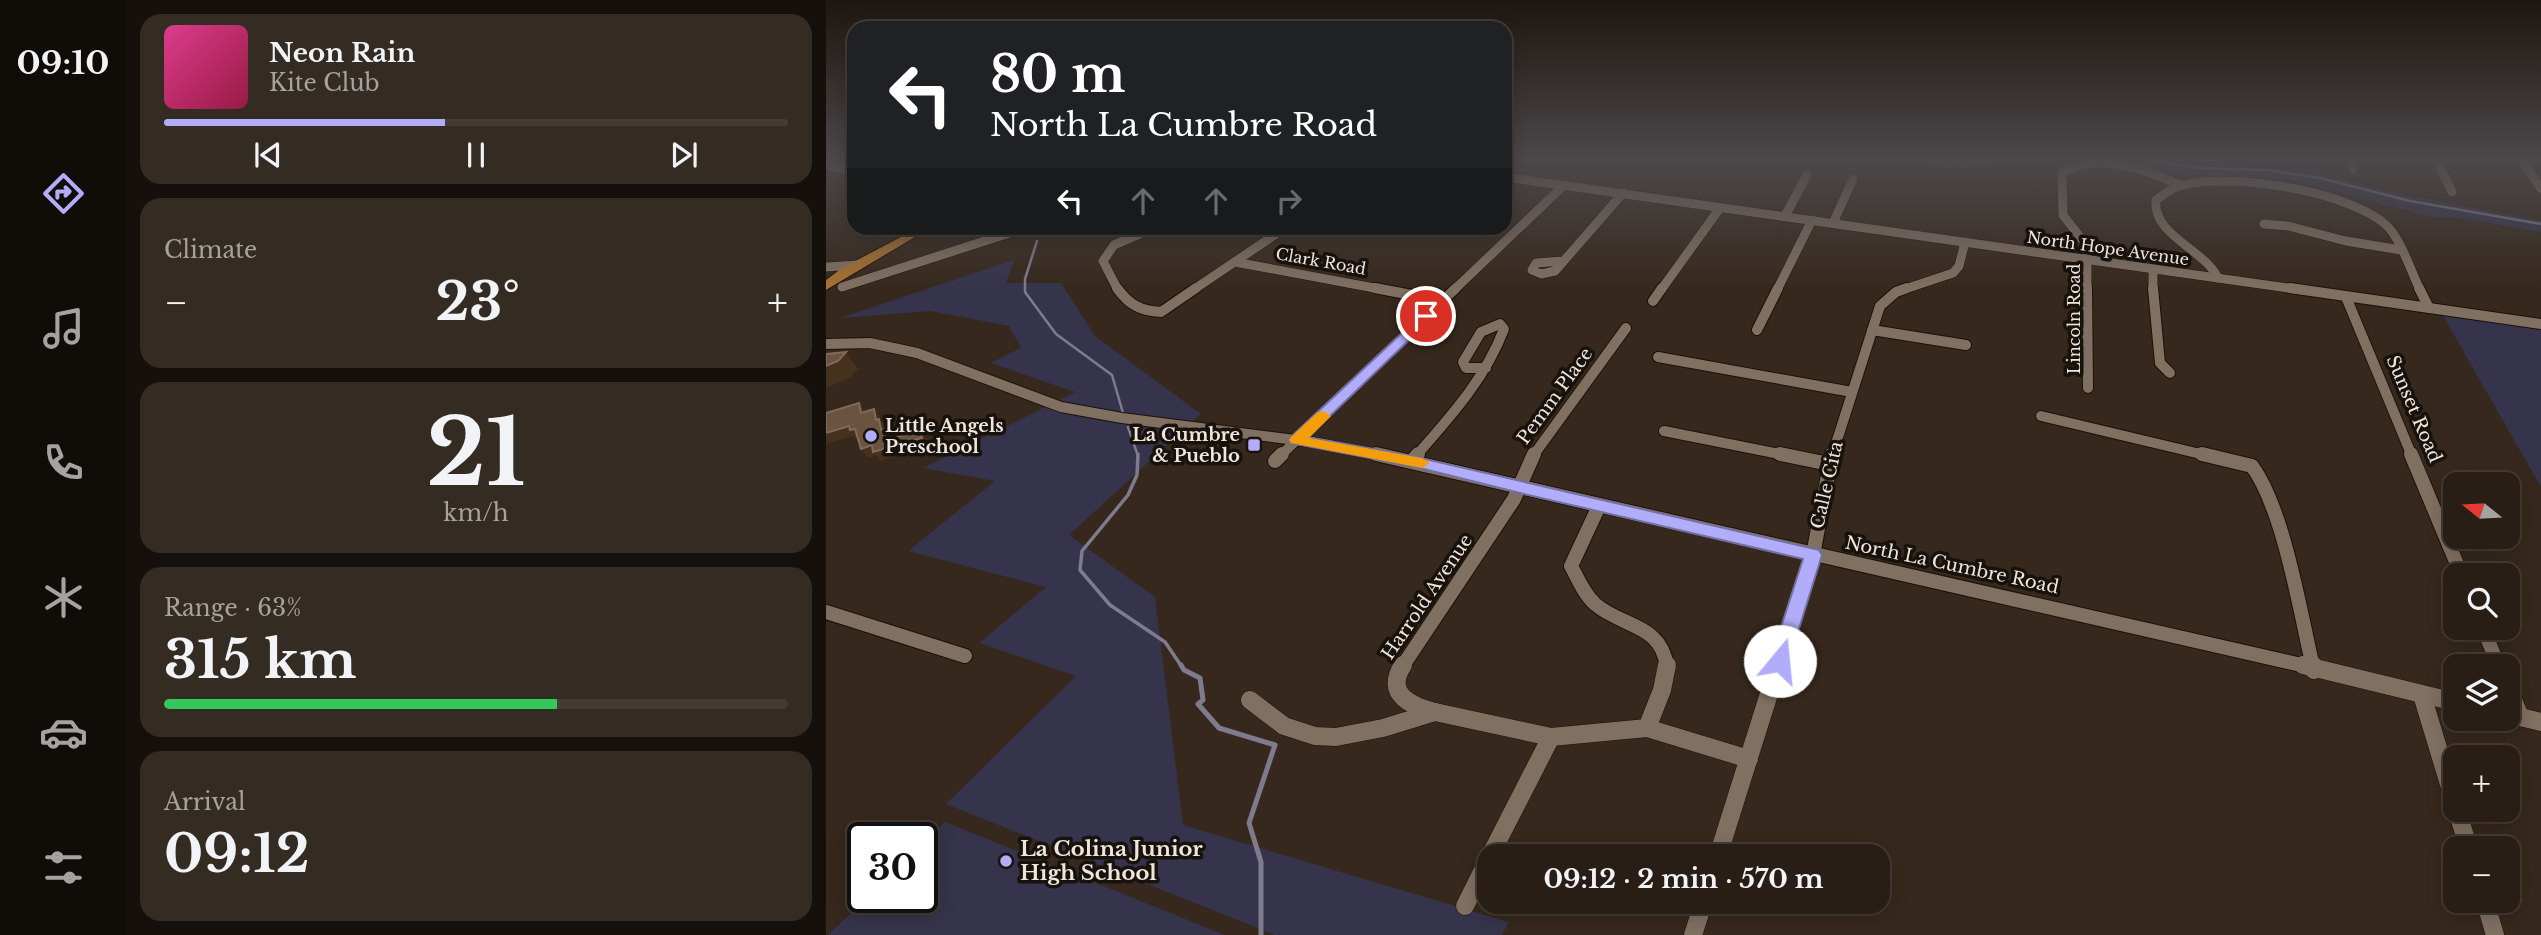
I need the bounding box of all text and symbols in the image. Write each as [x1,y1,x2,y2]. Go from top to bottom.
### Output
text: Neon Rain [269,37,415,69]
text: 09:10 [17,43,109,83]
text: 80 m [990,44,1125,105]
icon: left [875,49,966,140]
text: Kite Club [269,69,380,97]
text: North La Cumbre Road [990,105,1377,145]
icon: previous [249,136,287,174]
icon: pause [457,136,495,174]
icon: next [665,136,703,174]
icon: directions [39,169,88,218]
icon: left [1051,182,1089,220]
icon: ahead [1124,182,1162,220]
icon: ahead [1197,182,1235,220]
icon: right [1270,182,1308,220]
street label: North Hope Avenue [2026,227,2190,269]
text: Climate [164,236,257,264]
street label: Clark Road [1274,243,1368,279]
street label: Lincoln Road [2064,264,2084,374]
text: 23° [435,270,520,334]
text: − [164,279,188,326]
text: + [767,279,788,326]
pin [1396,286,1456,346]
icon: arrive [1407,297,1445,335]
icon: music [39,304,88,353]
street label: Pemm Place [1513,343,1597,449]
street label: Sunset Road [2382,352,2446,466]
text: 21 [427,397,525,510]
place label: Little Angels Preschool [885,415,1004,458]
place label: La Cumbre & Pueblo [1132,424,1240,467]
marker: Little Angels Preschool [863,428,879,444]
marker: La Cumbre & Pueblo [1246,437,1262,453]
icon: phone [39,438,88,487]
street label: Calle Cita [1806,439,1848,531]
north arrow [2443,472,2520,550]
map controls [2443,472,2520,913]
text: km/h [443,499,509,527]
street label: Harrold Avenue [1377,530,1477,664]
street label: North La Cumbre Road [1843,532,2061,598]
button: search [2443,563,2520,640]
icon: climate [39,573,88,622]
text: Range · 63% [164,594,302,622]
position arrow [1743,624,1817,698]
text: 315 km [164,628,357,692]
button: layers [2443,654,2520,731]
icon: car [39,708,88,757]
button: + [2443,745,2520,822]
text: Arrival [164,788,245,816]
text: 09:12 [164,822,310,886]
speed limit sign: 30 [847,822,938,913]
place label: La Colina Junior High School [1020,836,1203,886]
button: − [2443,836,2520,913]
icon: filters [39,843,88,892]
marker: La Colina Junior High School [998,853,1014,869]
text: 09:12 · 2 min · 570 m [1543,863,1824,895]

